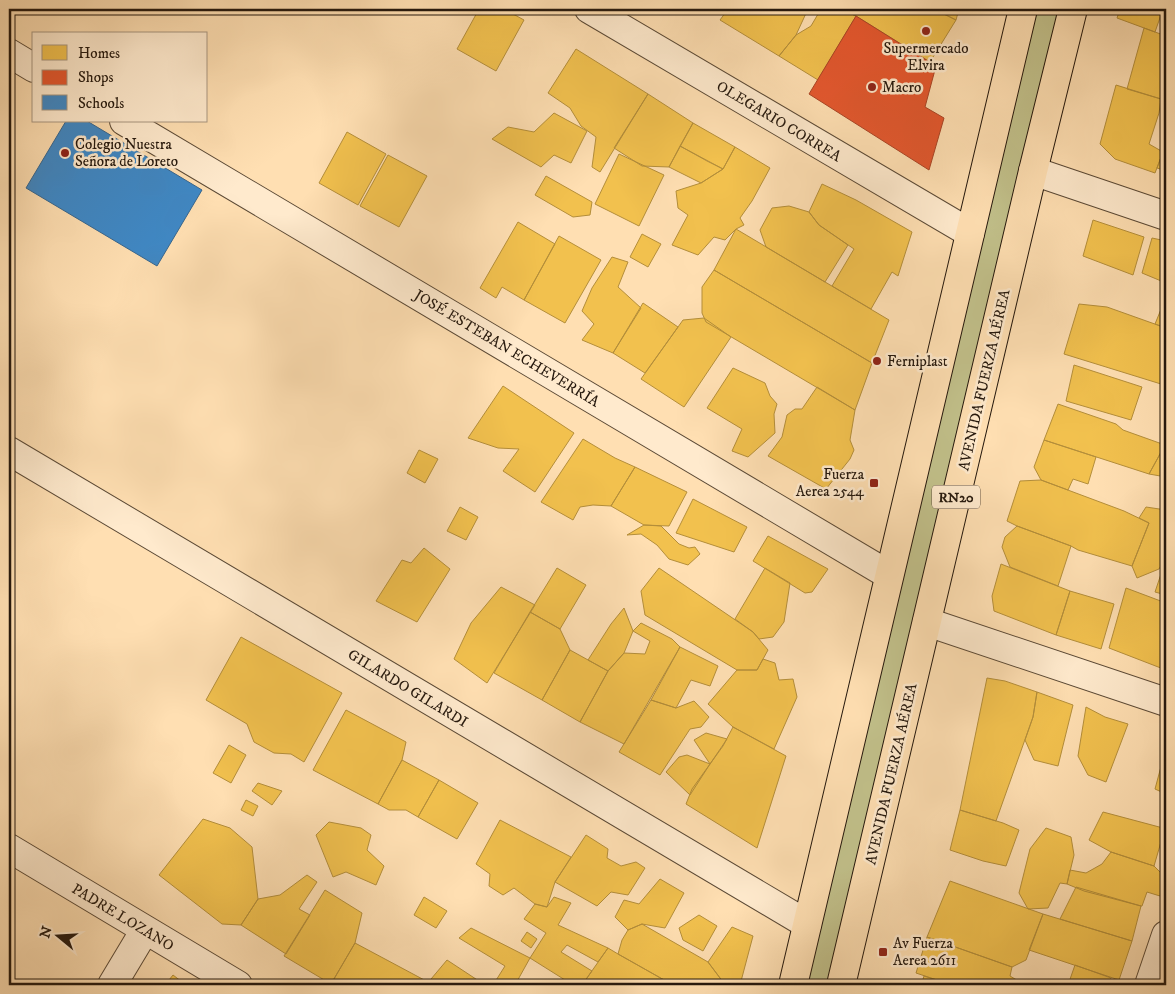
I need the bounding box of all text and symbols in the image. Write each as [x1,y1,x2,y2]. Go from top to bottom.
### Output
marker: Supermercado Elvira [920,25,932,37]
legend [32,32,208,122]
place label: Supermercado Elvira [883,39,969,75]
text: Homes [78,44,120,63]
text: Shops [78,68,114,87]
street label: OLEGARIO CORREA [713,77,845,166]
place label: Macro [882,78,921,97]
marker: Macro [866,81,878,93]
text: Schools [78,94,124,113]
place label: Colegio Nuestra Señora de Loreto [75,135,178,171]
marker: Colegio Nuestra Señora de Loreto [59,147,71,159]
street label: JOSÉ ESTEBAN ECHEVERRÍA [409,284,604,412]
street label: AVENIDA FUERZA AÉREA [954,287,1015,473]
place label: Ferniplast [887,352,948,371]
marker: Ferniplast [871,355,883,367]
place label: Fuerza Aerea 2544 [796,465,865,501]
marker: Fuerza Aerea 2544 [868,477,880,489]
road number: RN20 [932,486,980,508]
street label: GILARDO GILARDI [344,645,471,732]
street label: AVENIDA FUERZA AÉREA [861,681,922,867]
street label: PADRE LOZANO [68,879,177,955]
north arrow [32,912,82,962]
text: N [36,924,57,941]
place label: Av Fuerza Aerea 2611 [893,934,956,970]
marker: Av Fuerza Aerea 2611 [877,946,889,958]

